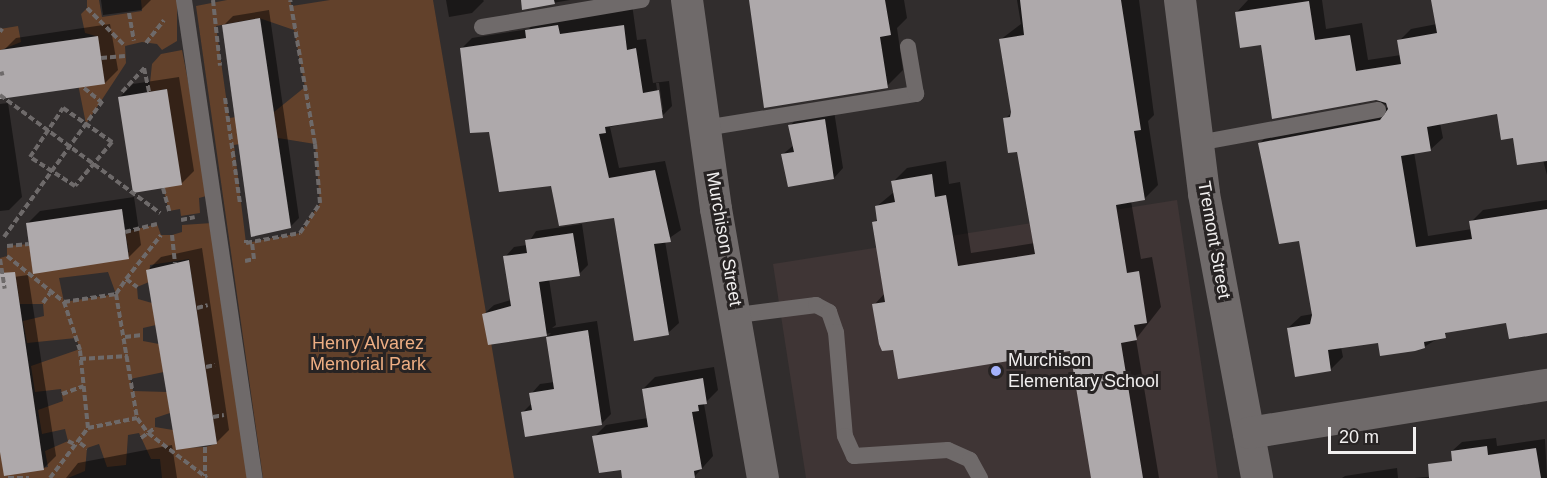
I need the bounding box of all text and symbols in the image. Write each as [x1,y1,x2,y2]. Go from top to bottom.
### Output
street label: Murchison Street [702,170,746,308]
street label: Tremont Street [1193,179,1235,301]
park label: Henry Alvarez Memorial Park [310,333,426,376]
place label: Murchison Elementary School [1008,350,1159,392]
marker: Murchison Elementary School [989,364,1003,378]
scale bar [1331,415,1420,453]
text: 20 m [1339,427,1379,447]

